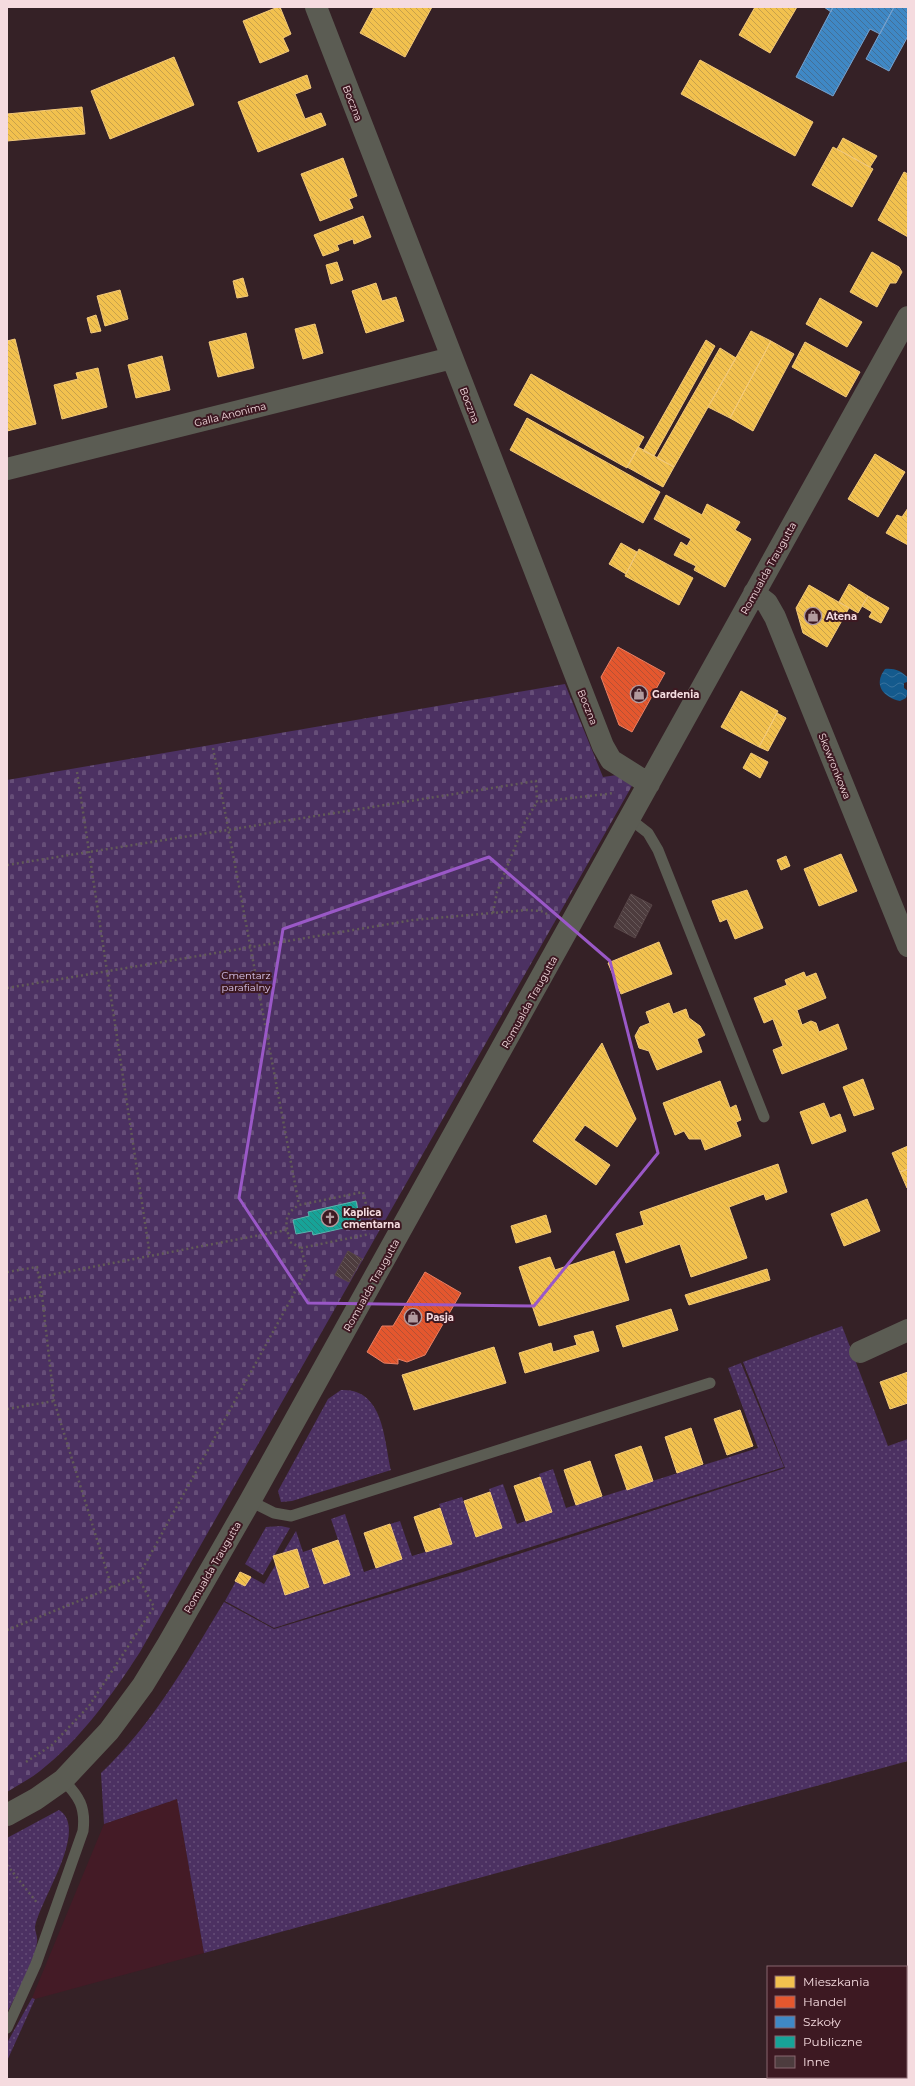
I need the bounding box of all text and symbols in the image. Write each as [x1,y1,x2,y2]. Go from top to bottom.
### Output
street label: Boczna [340,84,365,123]
street label: Boczna [457,386,482,425]
street label: Galla Anonima [193,399,267,430]
street label: Romualda Traugutta [738,520,799,617]
shop icon: Atena [803,606,823,626]
place label: Atena [825,610,857,623]
shop icon: Gardenia [629,684,649,704]
street label: Boczna [575,688,601,727]
place label: Gardenia [652,688,699,701]
street label: Skowronkowa [815,731,854,801]
street label: Romualda Traugutta [499,954,560,1051]
park label: Cmentarz parafialny [221,969,271,994]
place label: Kaplica cmentarna [343,1206,400,1231]
church icon: Kaplica cmentarna [320,1208,340,1228]
street label: Romualda Traugutta [341,1237,402,1334]
shop icon: Pasja [403,1307,423,1327]
place label: Pasja [426,1311,454,1324]
street label: Romualda Traugutta [181,1519,244,1615]
legend [767,1966,907,2078]
text: Mieszkania [803,1974,869,1989]
text: Handel [803,1994,847,2009]
text: Szkoły [803,2014,841,2029]
text: Publiczne [803,2034,862,2049]
text: Inne [803,2054,830,2069]

